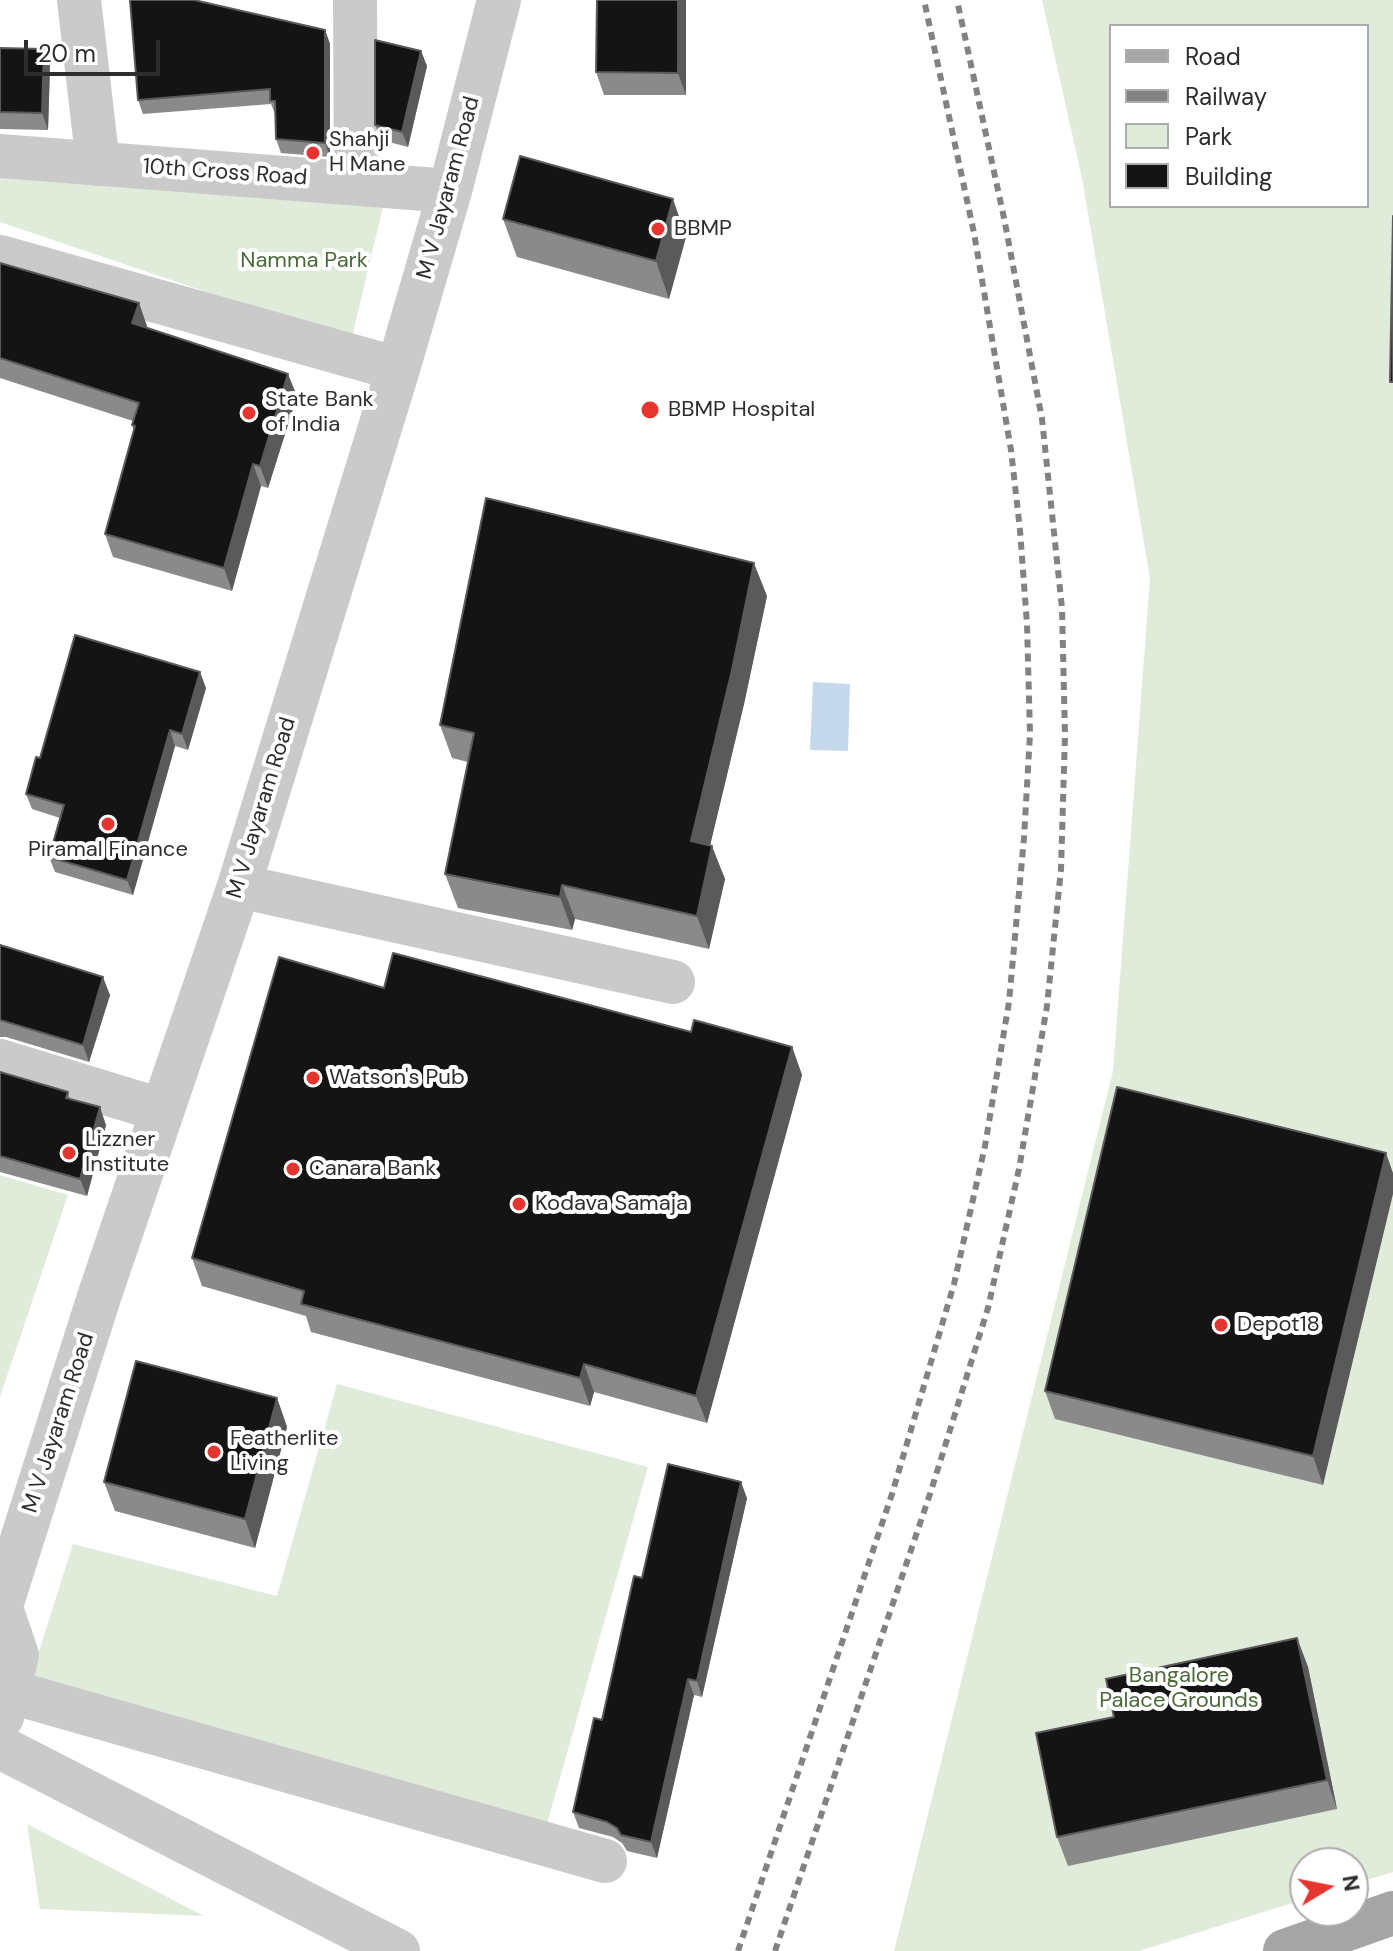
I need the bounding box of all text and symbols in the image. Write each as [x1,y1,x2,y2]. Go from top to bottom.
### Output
scale bar [28,24,164,74]
legend [1109,24,1369,208]
text: 20 m [38,38,96,69]
text: Road [1185,41,1241,72]
text: Railway [1185,81,1267,112]
street label: M V Jayaram Road [412,94,486,282]
text: Park [1185,121,1232,152]
place label: Shahji H Mane [329,127,405,178]
marker: Shahji H Mane [304,144,322,162]
street label: 10th Cross Road [142,154,308,192]
text: Building [1185,161,1272,192]
place label: BBMP [674,216,732,242]
marker: BBMP [649,220,667,238]
park label: Namma Park [240,248,368,274]
place label: State Bank of India [265,387,374,438]
place label: BBMP Hospital [668,397,815,423]
marker: BBMP Hospital [639,399,661,421]
marker: State Bank of India [240,404,258,422]
street label: M V Jayaram Road [222,714,302,902]
marker: Piramal Finance [99,815,117,833]
place label: Piramal Finance [28,837,188,863]
place label: Watson's Pub [329,1065,465,1091]
marker: Watson's Pub [304,1069,322,1087]
place label: Lizzner Institute [85,1127,169,1178]
marker: Lizzner Institute [60,1144,78,1162]
place label: Canara Bank [309,1156,436,1182]
marker: Canara Bank [284,1160,302,1178]
place label: Kodava Samaja [535,1191,688,1217]
marker: Kodava Samaja [510,1195,528,1213]
place label: Depot18 [1237,1312,1320,1338]
marker: Depot18 [1212,1316,1230,1334]
street label: M V Jayaram Road [17,1330,101,1516]
place label: Featherlite Living [230,1426,338,1478]
marker: Featherlite Living [205,1443,223,1461]
park label: Bangalore Palace Grounds [1099,1663,1259,1714]
north arrow [1289,1847,1369,1927]
text: N [1335,1873,1367,1894]

